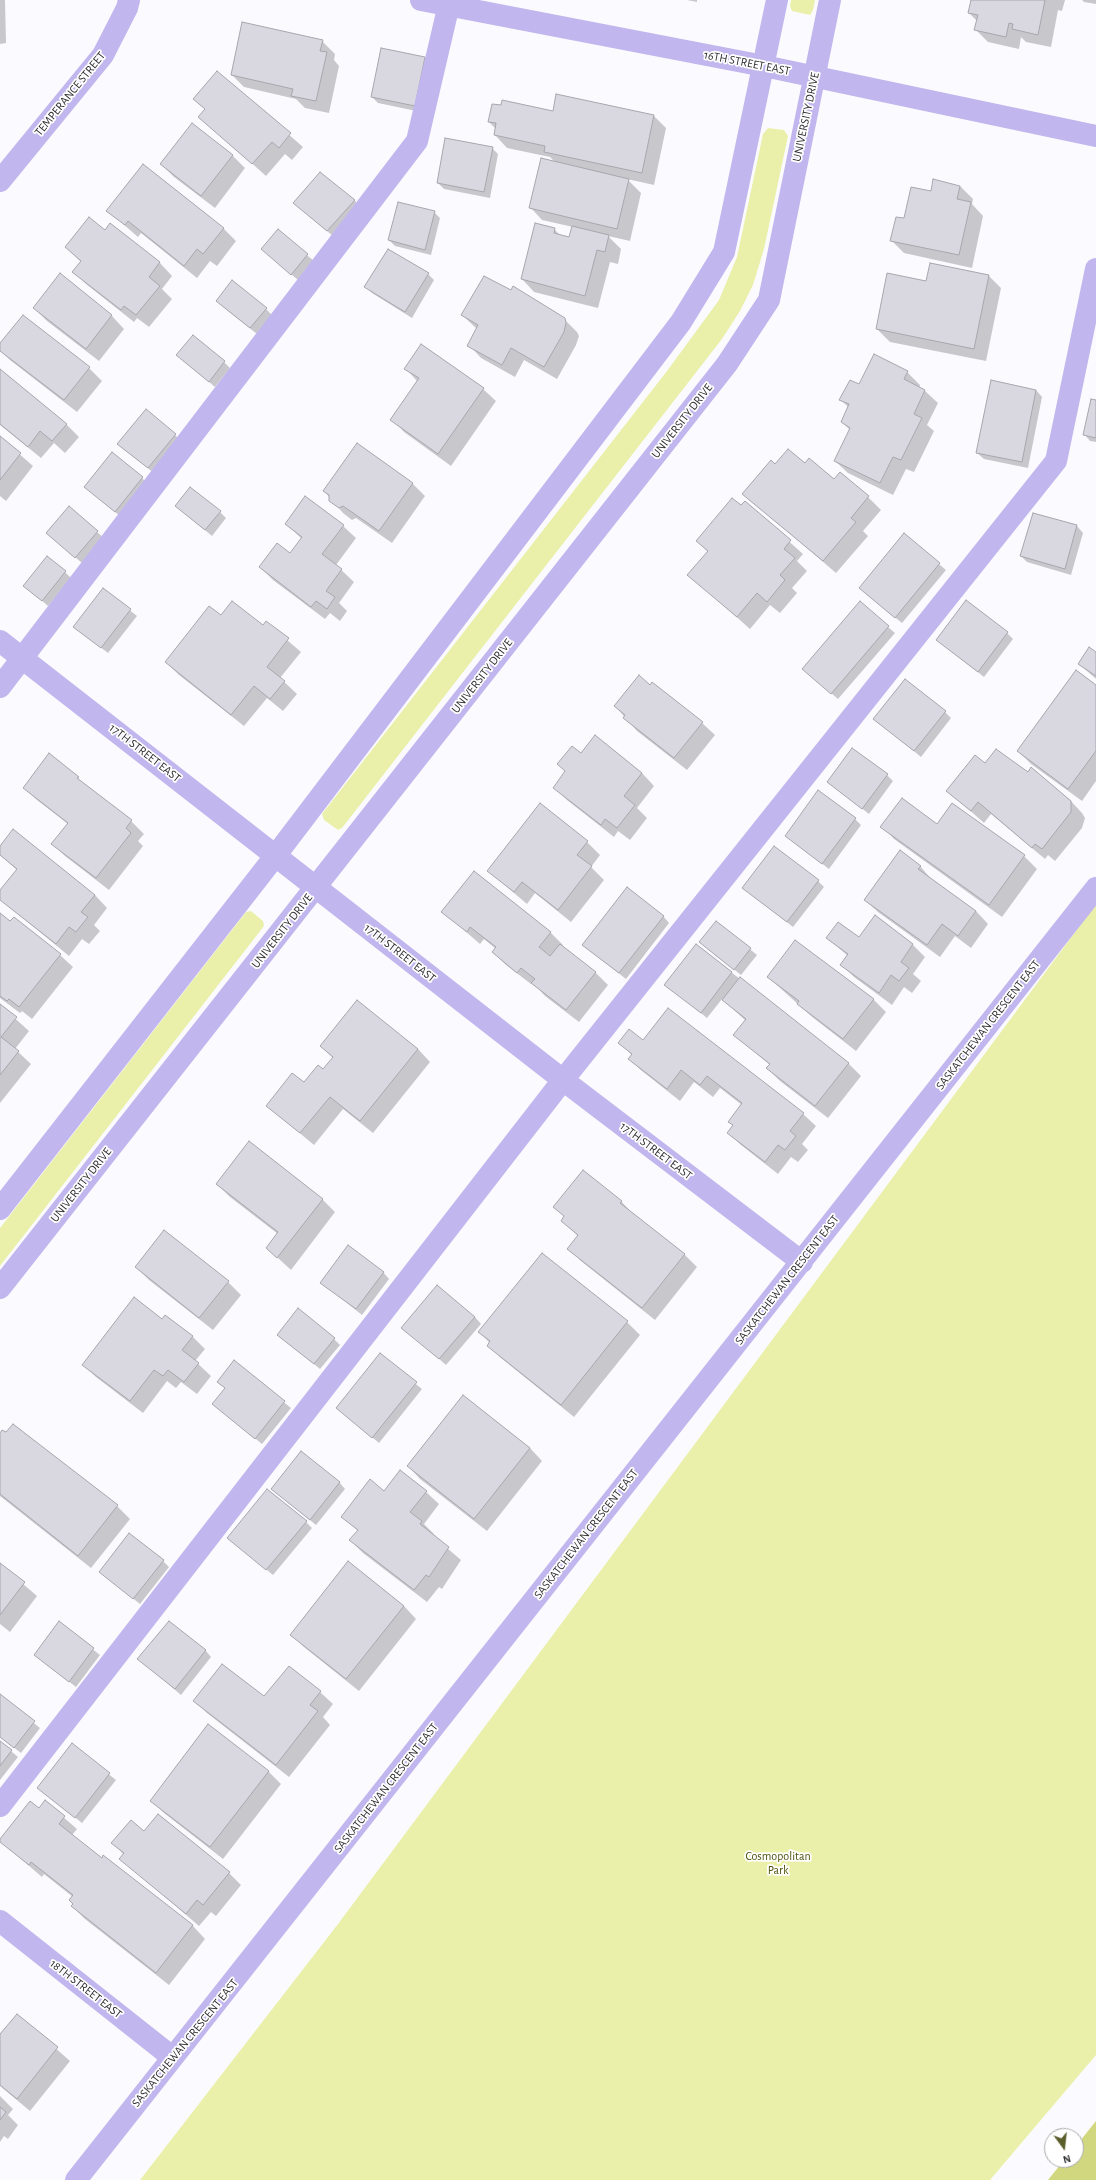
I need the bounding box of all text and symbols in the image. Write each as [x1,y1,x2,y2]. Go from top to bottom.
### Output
street label: 16TH STREET EAST [703,48,791,78]
street label: TEMPERANCE STREET [32,49,108,139]
street label: UNIVERSITY DRIVE [790,71,822,163]
street label: UNIVERSITY DRIVE [648,381,716,461]
street label: UNIVERSITY DRIVE [448,636,516,716]
street label: 17TH STREET EAST [106,721,184,785]
street label: UNIVERSITY DRIVE [248,891,316,971]
street label: 17TH STREET EAST [361,921,439,985]
street label: SASKATCHEWAN CRESCENT EAST [933,957,1043,1093]
street label: 17TH STREET EAST [617,1119,695,1183]
street label: UNIVERSITY DRIVE [47,1145,115,1225]
street label: SASKATCHEWAN CRESCENT EAST [732,1212,842,1348]
street label: SASKATCHEWAN CRESCENT EAST [531,1466,641,1602]
street label: SASKATCHEWAN CRESCENT EAST [331,1720,441,1856]
park label: Cosmopolitan Park [745,1849,811,1877]
street label: 18TH STREET EAST [47,1956,125,2022]
street label: SASKATCHEWAN CRESCENT EAST [129,1976,241,2110]
north arrow [1044,2128,1084,2168]
text: N [1062,2153,1072,2165]

